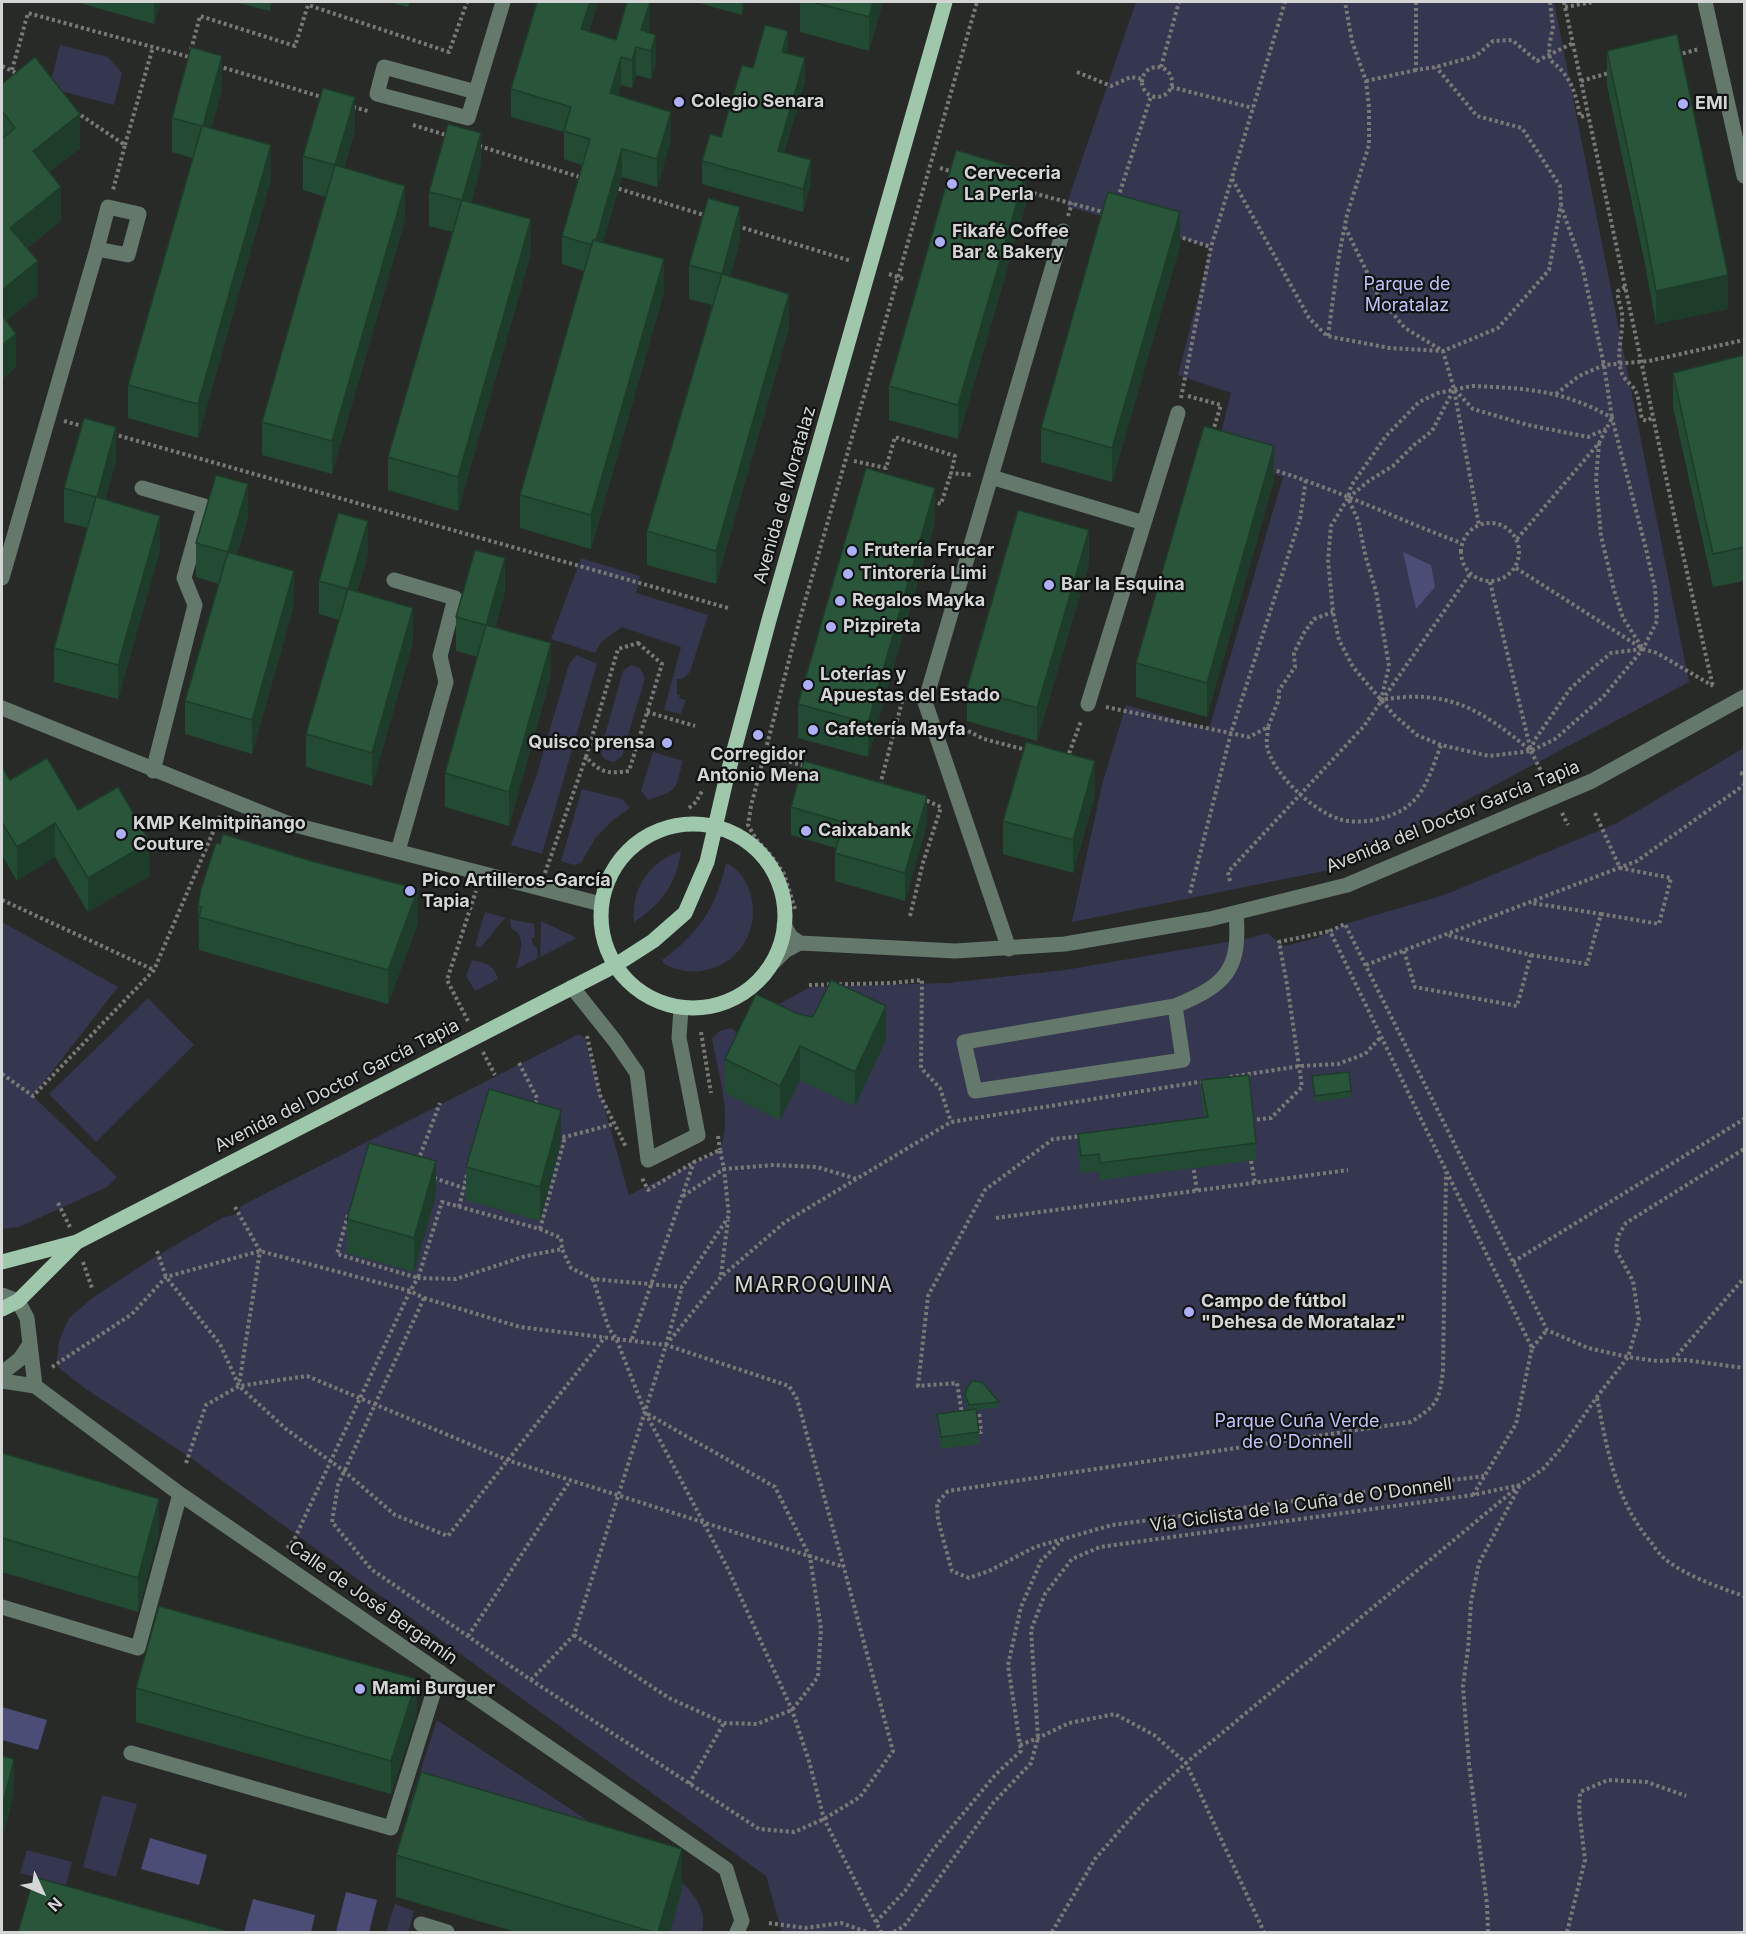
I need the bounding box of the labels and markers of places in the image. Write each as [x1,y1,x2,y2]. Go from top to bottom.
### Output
place label: Colegio Senara [691,91,824,113]
place label: EMI [1695,93,1728,115]
marker: Colegio Senara [672,95,686,109]
marker: EMI [1676,97,1690,111]
place label: Cerveceria La Perla [964,163,1061,206]
marker: Cerveceria La Perla [945,177,959,191]
place label: Fikafé Coffee Bar & Bakery [952,221,1069,264]
marker: Fikafé Coffee Bar & Bakery [933,235,947,249]
place label: Frutería Frucar [864,540,994,562]
marker: Frutería Frucar [845,544,859,558]
place label: Tintorería Limi [860,563,987,585]
marker: Tintorería Limi [841,567,855,581]
place label: Bar la Esquina [1061,574,1185,596]
marker: Bar la Esquina [1042,578,1056,592]
place label: Regalos Mayka [852,590,985,612]
marker: Regalos Mayka [833,594,847,608]
place label: Pizpireta [843,616,921,638]
marker: Pizpireta [824,620,838,634]
place label: Loterías y Apuestas del Estado [820,664,1000,706]
marker: Loterías y Apuestas del Estado [801,678,815,692]
place label: Cafetería Mayfa [825,719,966,741]
marker: Cafetería Mayfa [806,723,820,737]
marker: Corregidor Antonio Mena [751,728,765,742]
place label: Quisco prensa [528,732,655,754]
marker: Quisco prensa [660,736,674,750]
place label: Corregidor Antonio Mena [697,744,819,786]
place label: KMP Kelmitpiñango Couture [133,813,306,856]
place label: Caixabank [818,820,911,842]
marker: Caixabank [799,824,813,838]
marker: KMP Kelmitpiñango Couture [114,827,128,841]
place label: Pico Artilleros-García Tapia [422,870,611,912]
marker: Pico Artilleros-García Tapia [403,884,417,898]
place label: Campo de fútbol "Dehesa de Moratalaz" [1201,1291,1406,1334]
marker: Campo de fútbol "Dehesa de Moratalaz" [1182,1305,1196,1319]
place label: Mami Burguer [372,1678,495,1700]
marker: Mami Burguer [353,1682,367,1696]

